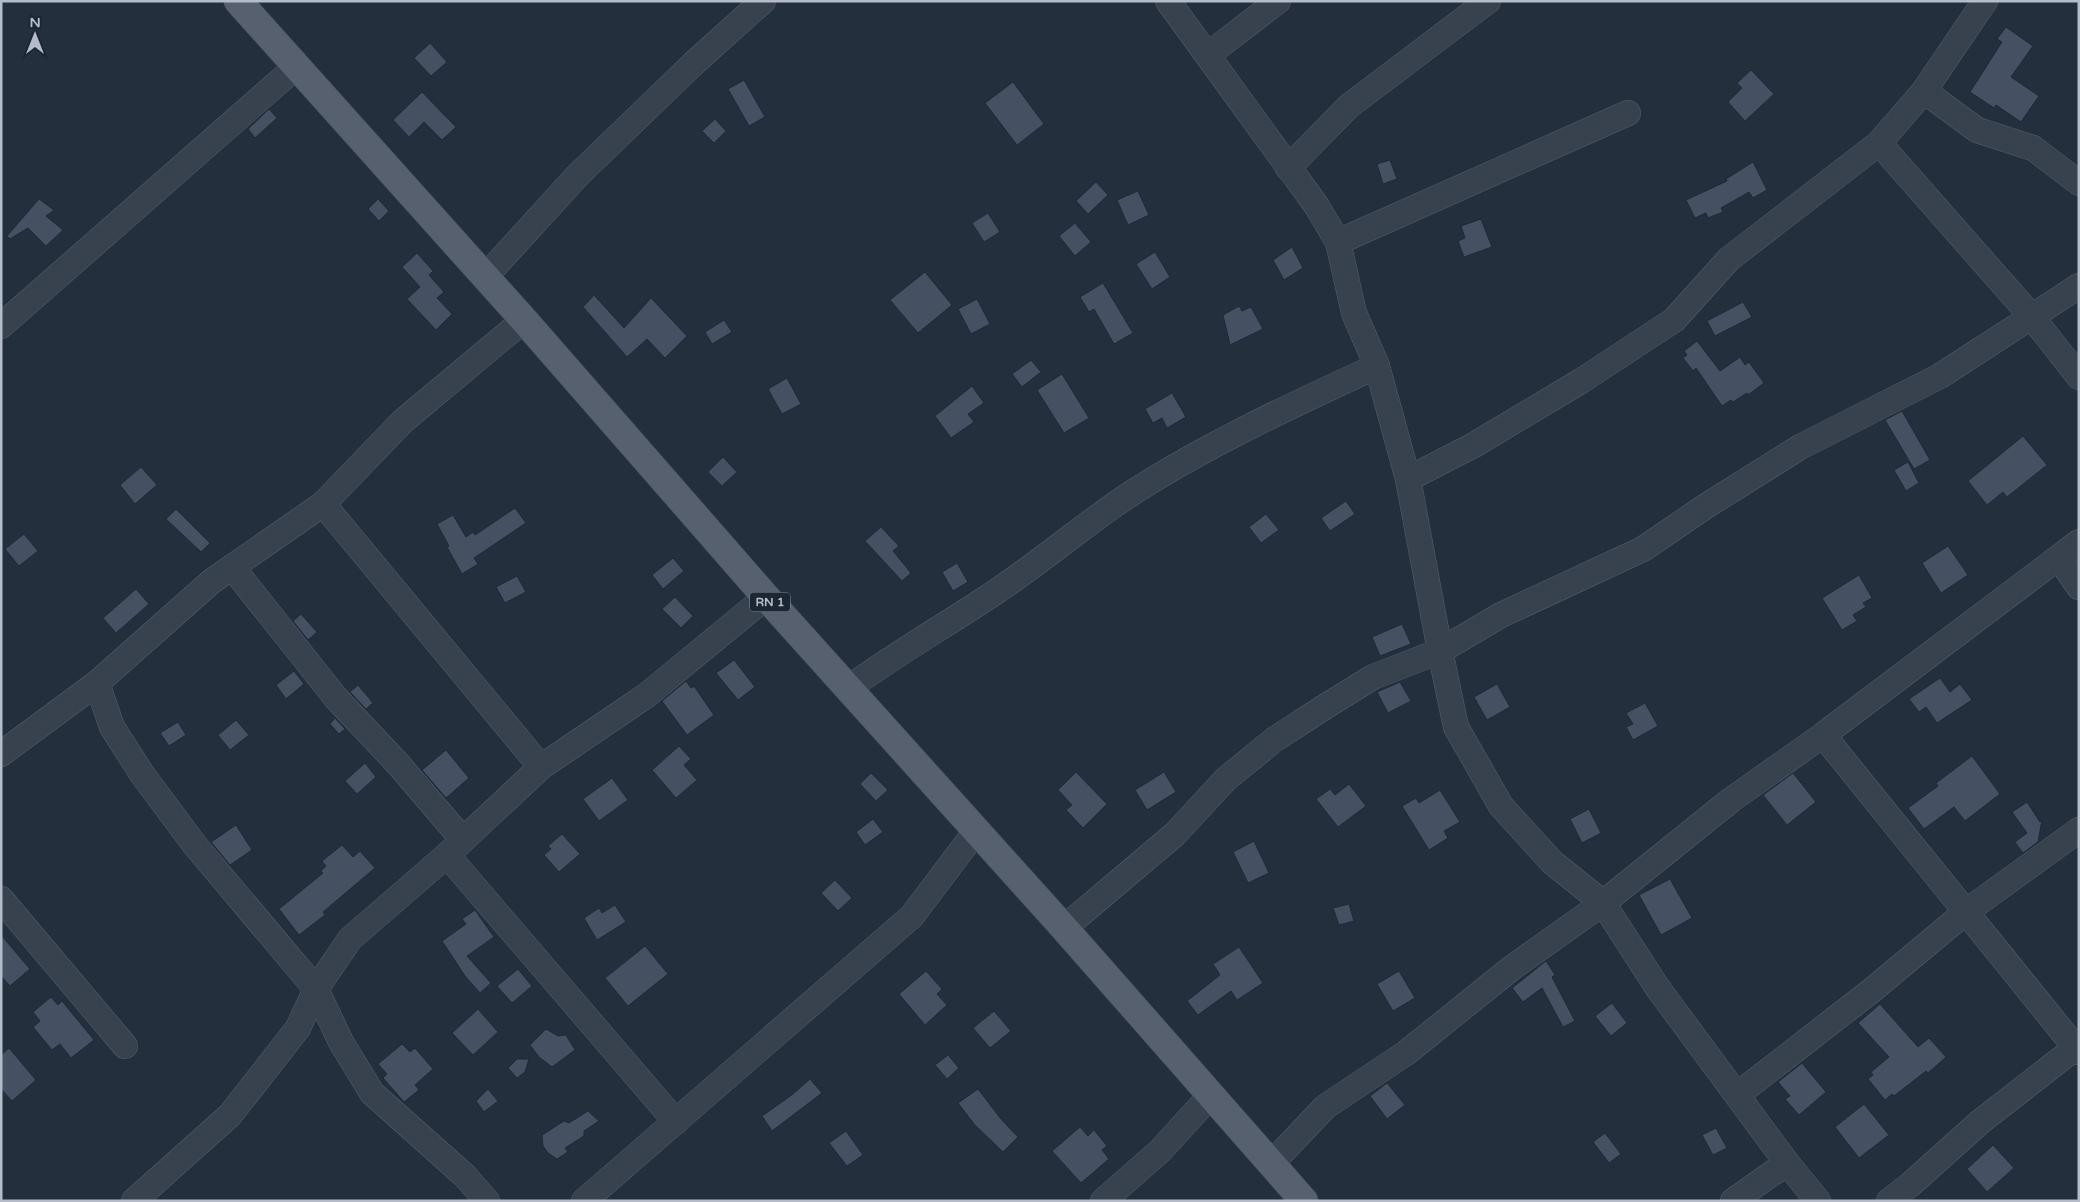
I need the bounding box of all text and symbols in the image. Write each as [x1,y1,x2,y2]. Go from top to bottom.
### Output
north arrow [10,10,60,60]
text: N [29,14,41,31]
road number: RN 1 [750,592,790,612]

